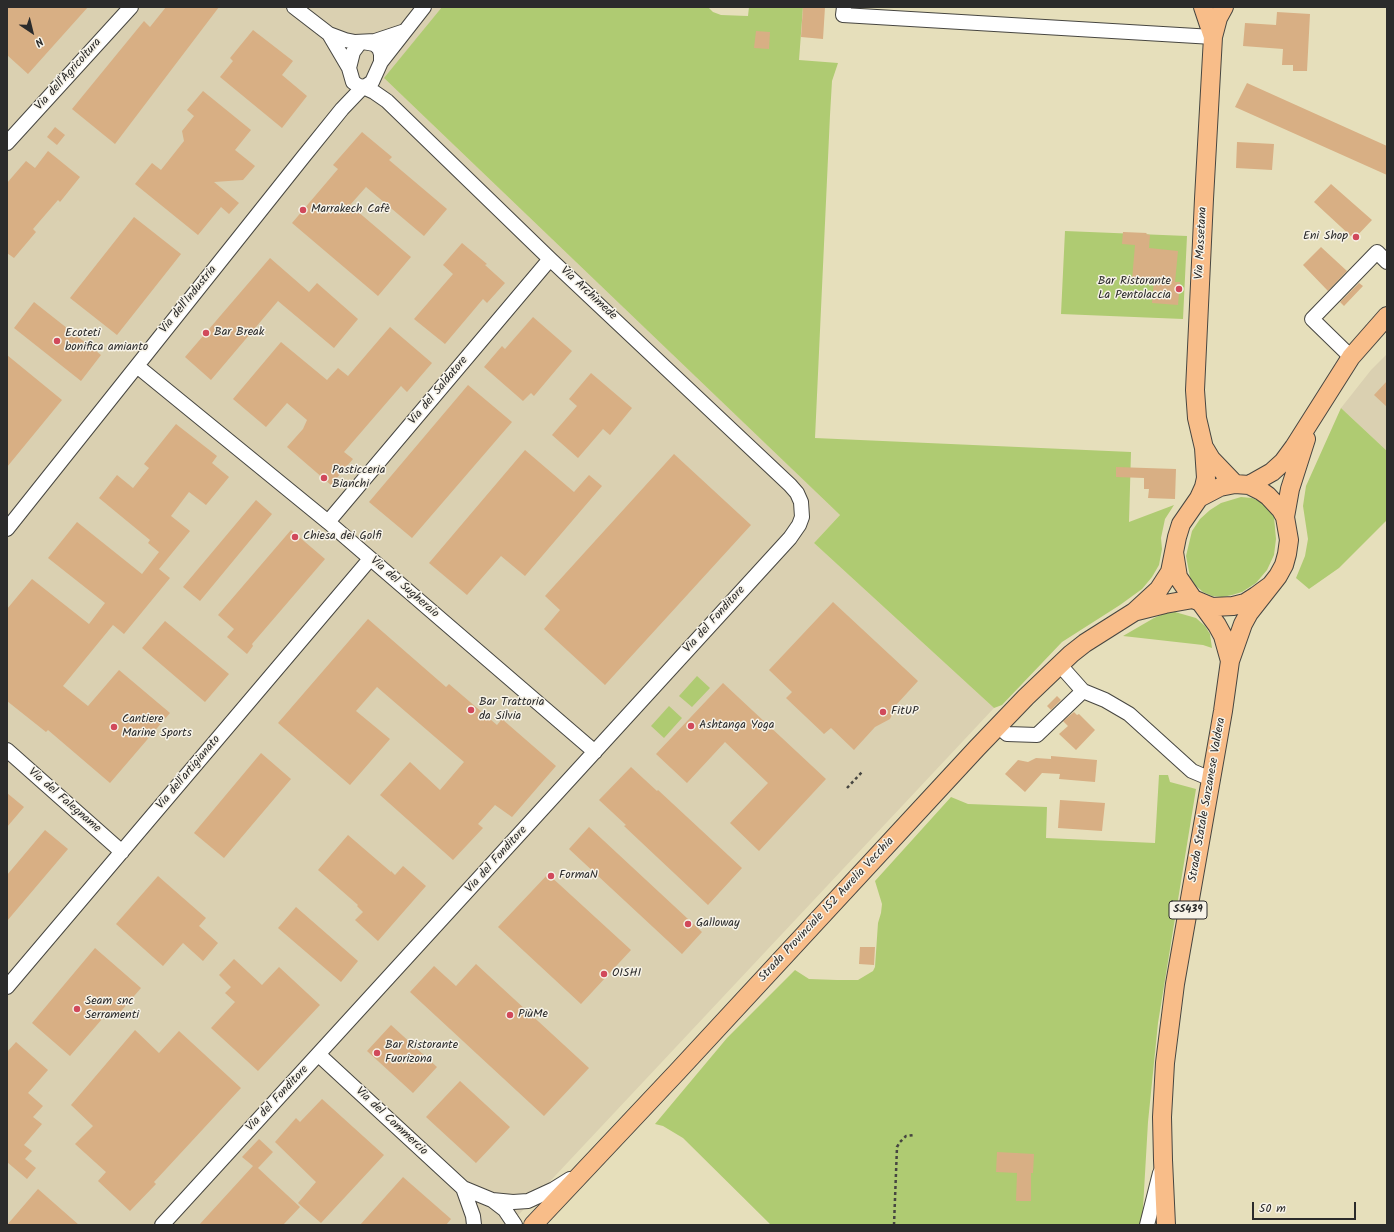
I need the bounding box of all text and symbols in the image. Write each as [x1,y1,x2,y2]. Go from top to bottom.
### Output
north arrow [12,12,52,52]
text: N [31,32,47,51]
street label: Via dell'Agricoltura [33,36,105,114]
place label: Marrakech Cafè [311,203,390,217]
marker: Marrakech Cafè [298,205,308,215]
street label: Via Massetana [1193,206,1211,280]
place label: Eni Shop [1303,230,1348,244]
marker: Eni Shop [1351,232,1361,242]
street label: Via dell'Industria [157,263,221,337]
street label: Via Archimede [557,264,619,324]
place label: Bar Ristorante La Pentolaccia [1098,275,1171,303]
marker: Bar Ristorante La Pentolaccia [1174,284,1184,294]
place label: Bar Break [214,326,264,340]
place label: Ecoteti bonifica amianto [65,327,148,355]
marker: Bar Break [201,328,211,338]
marker: Ecoteti bonifica amianto [52,336,62,346]
street label: Via del Saldatore [406,354,472,428]
place label: Pasticceria Bianchi [332,464,385,492]
marker: Pasticceria Bianchi [319,473,329,483]
place label: Chiesa dei Golfi [303,530,382,544]
marker: Chiesa dei Golfi [290,532,300,542]
street label: Via del Sugheraio [367,554,441,622]
street label: Via del Fonditore [681,584,749,656]
place label: Bar Trattoria da Silvia [479,696,544,724]
marker: Bar Trattoria da Silvia [466,705,476,715]
place label: FitUP [891,705,918,719]
marker: FitUP [878,707,888,717]
place label: Cantiere Marine Sports [122,713,192,741]
street label: Strada Statale Sarzanese Valdera [1186,716,1230,884]
place label: Ashtanga Yoga [699,719,774,733]
marker: Ashtanga Yoga [686,721,696,731]
marker: Cantiere Marine Sports [109,722,119,732]
street label: Via dell'artigianato [154,733,224,813]
street label: Via del Falegname [25,765,103,837]
street label: Via del Fonditore [463,824,531,896]
street label: Strada Provinciale 152 Aurelia Vecchia [756,835,898,985]
place label: FormaN [559,869,598,883]
marker: FormaN [546,871,556,881]
road number: SS439 [1169,901,1207,919]
place label: Galloway [696,917,740,931]
marker: Galloway [683,919,693,929]
place label: OISHI [612,967,641,981]
marker: OISHI [599,969,609,979]
place label: Seam snc Serramenti [85,995,139,1023]
marker: Seam snc Serramenti [72,1004,82,1014]
place label: PiùMe [518,1008,548,1022]
marker: PiùMe [505,1010,515,1020]
place label: Bar Ristorante Fuorizona [385,1039,458,1067]
marker: Bar Ristorante Fuorizona [372,1048,382,1058]
street label: Via del Fonditore [244,1063,312,1135]
street label: Via del Commercio [352,1085,430,1159]
scale bar [1254,1194,1358,1220]
text: 50 m [1259,1199,1286,1218]

